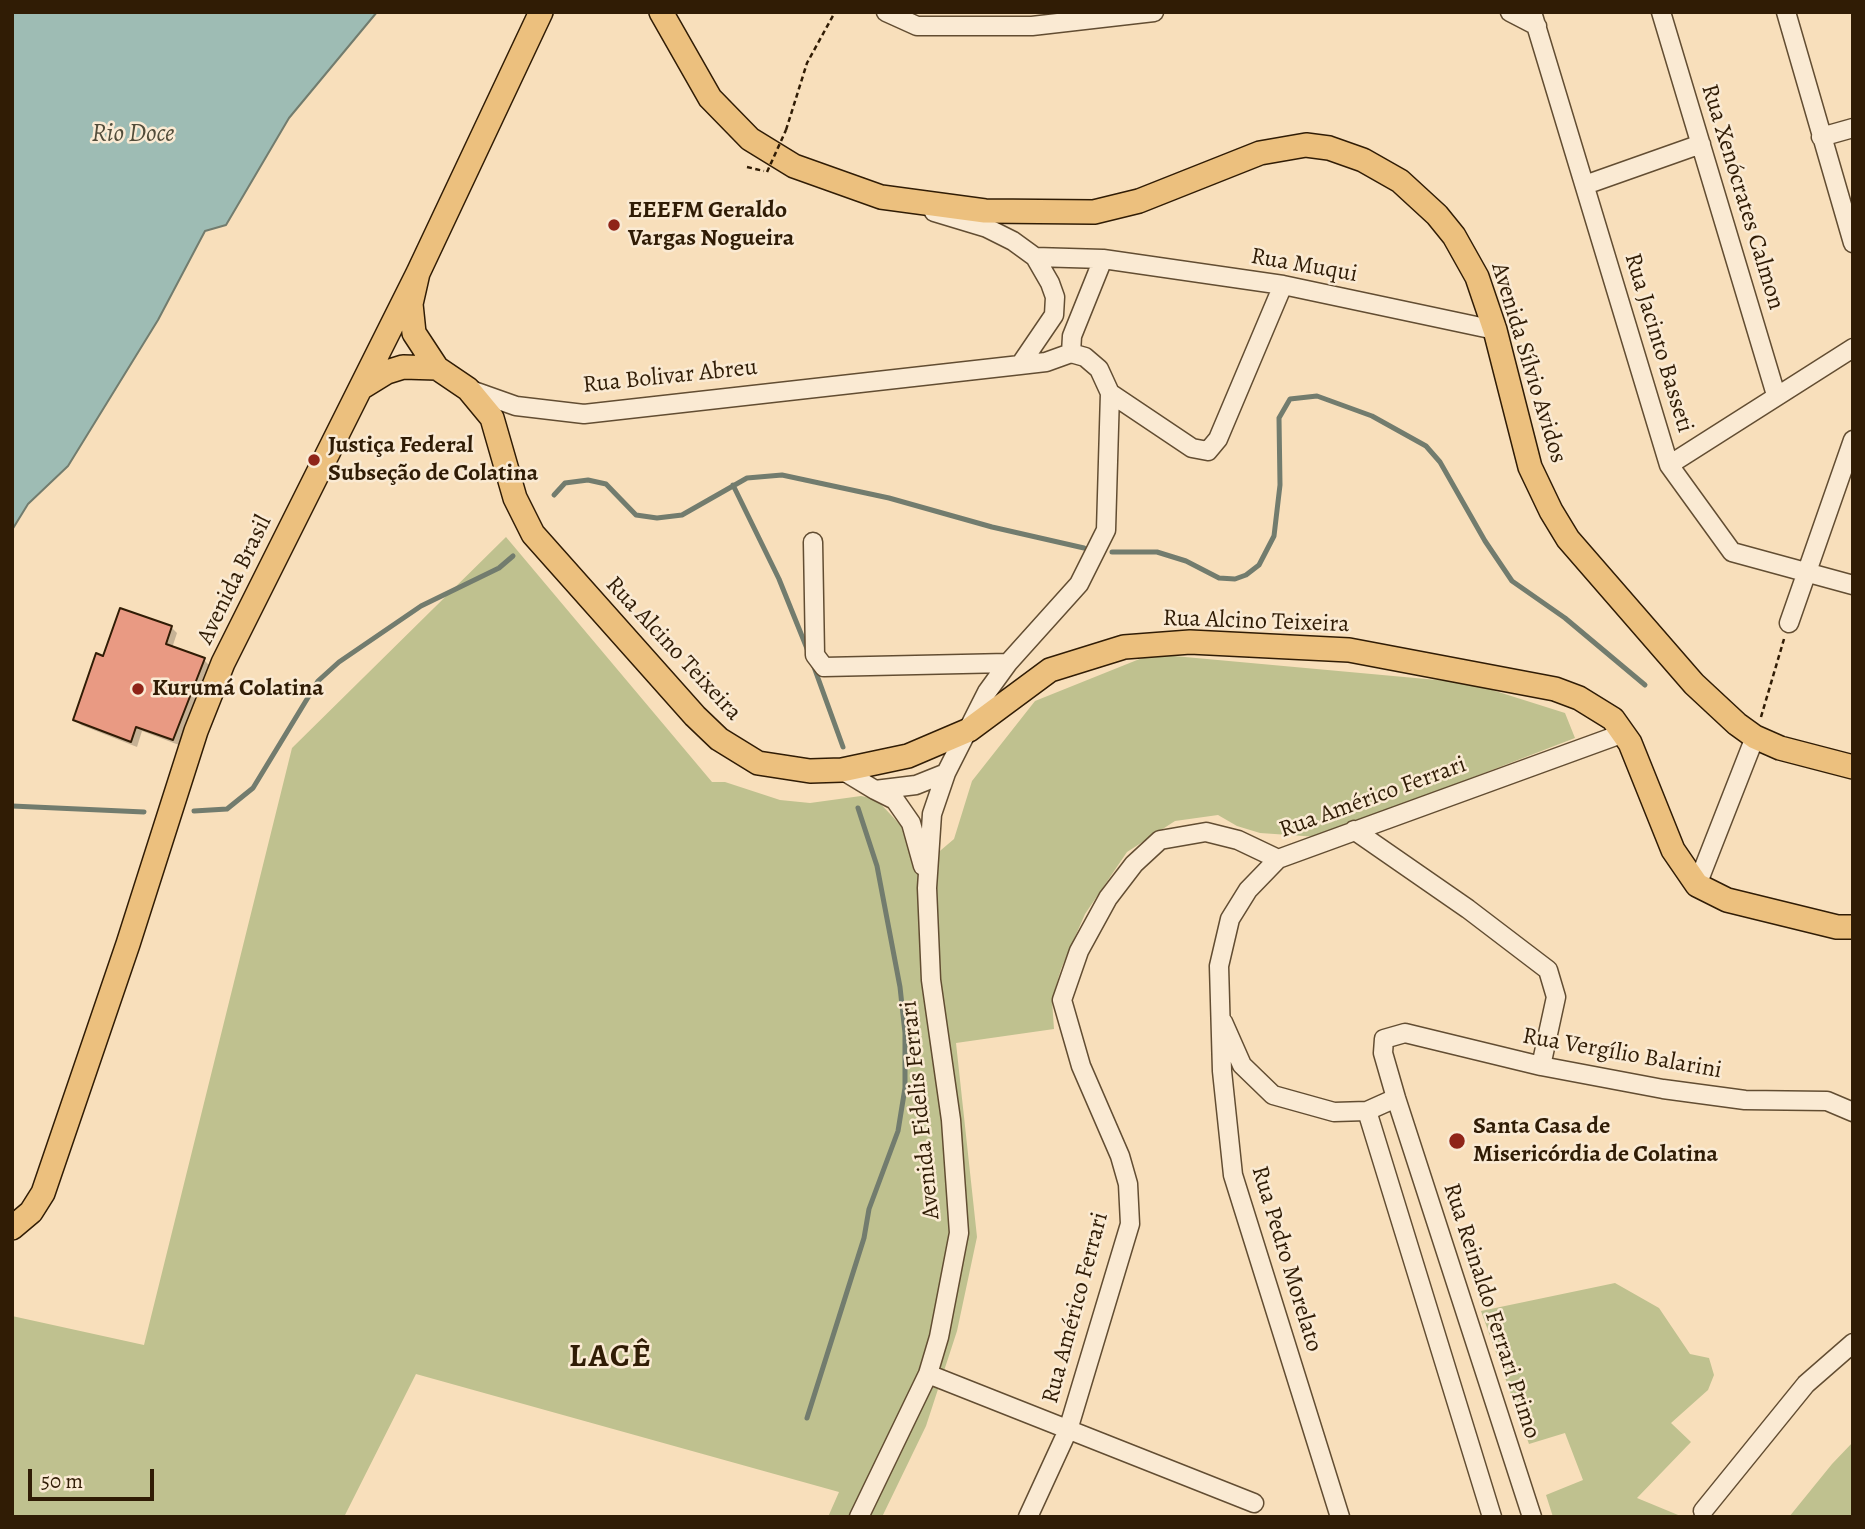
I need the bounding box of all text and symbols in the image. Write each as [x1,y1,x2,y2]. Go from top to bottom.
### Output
street label: Rua Xenócrates Calmon [1694,81,1790,313]
water label: Rio Doce [92,119,174,151]
place label: EEEFM Geraldo Vargas Nogueira [628,197,794,253]
marker: EEEFM Geraldo Vargas Nogueira [606,217,622,233]
street label: Rua Muqui [1248,242,1360,290]
street label: Rua Jacinto Basseti [1617,250,1699,436]
street label: Avenida Sílvio Avidos [1484,259,1572,467]
street label: Rua Bolivar Abreu [581,354,759,400]
place label: Justiça Federal Subseção de Colatina [328,432,538,488]
marker: Justiça Federal Subseção de Colatina [306,452,322,468]
street label: Avenida Brasil [191,511,279,649]
street label: Rua Alcino Teixeira [599,571,747,727]
street label: Rua Alcino Teixeira [1162,604,1350,640]
place label: Kurumá Colatina [152,675,324,703]
marker: Kurumá Colatina [130,681,146,697]
street label: Rua Américo Ferrari [1276,751,1470,845]
street label: Avenida Fidelis Ferrari [895,999,947,1221]
street label: Rua Vergílio Balarini [1520,1022,1724,1086]
place label: Santa Casa de Misericórdia de Colatina [1473,1113,1718,1169]
marker: Santa Casa de Misericórdia de Colatina [1447,1131,1467,1151]
street label: Rua Pedro Morelato [1244,1163,1328,1355]
street label: Rua Reinaldo Ferrari Primo [1436,1180,1546,1442]
street label: Rua Américo Ferrari [1037,1209,1115,1407]
district label: LACÊ [570,1339,652,1377]
scale bar [32,1456,158,1500]
text: 50 m [41,1467,83,1495]

